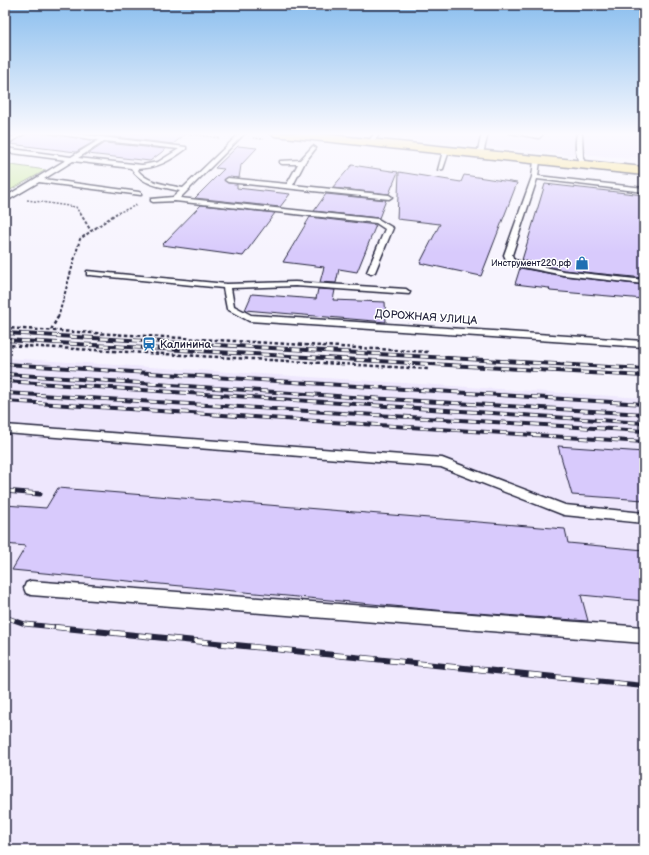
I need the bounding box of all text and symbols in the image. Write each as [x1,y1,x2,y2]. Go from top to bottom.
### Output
shop icon: Инструмент220.рф [574,255,590,271]
place label: Инструмент220.рф [491,258,571,269]
street label: ДОРОЖНАЯ УЛИЦА [374,307,478,327]
station icon: Калинина [141,336,157,352]
place label: Калинина [160,338,212,351]

